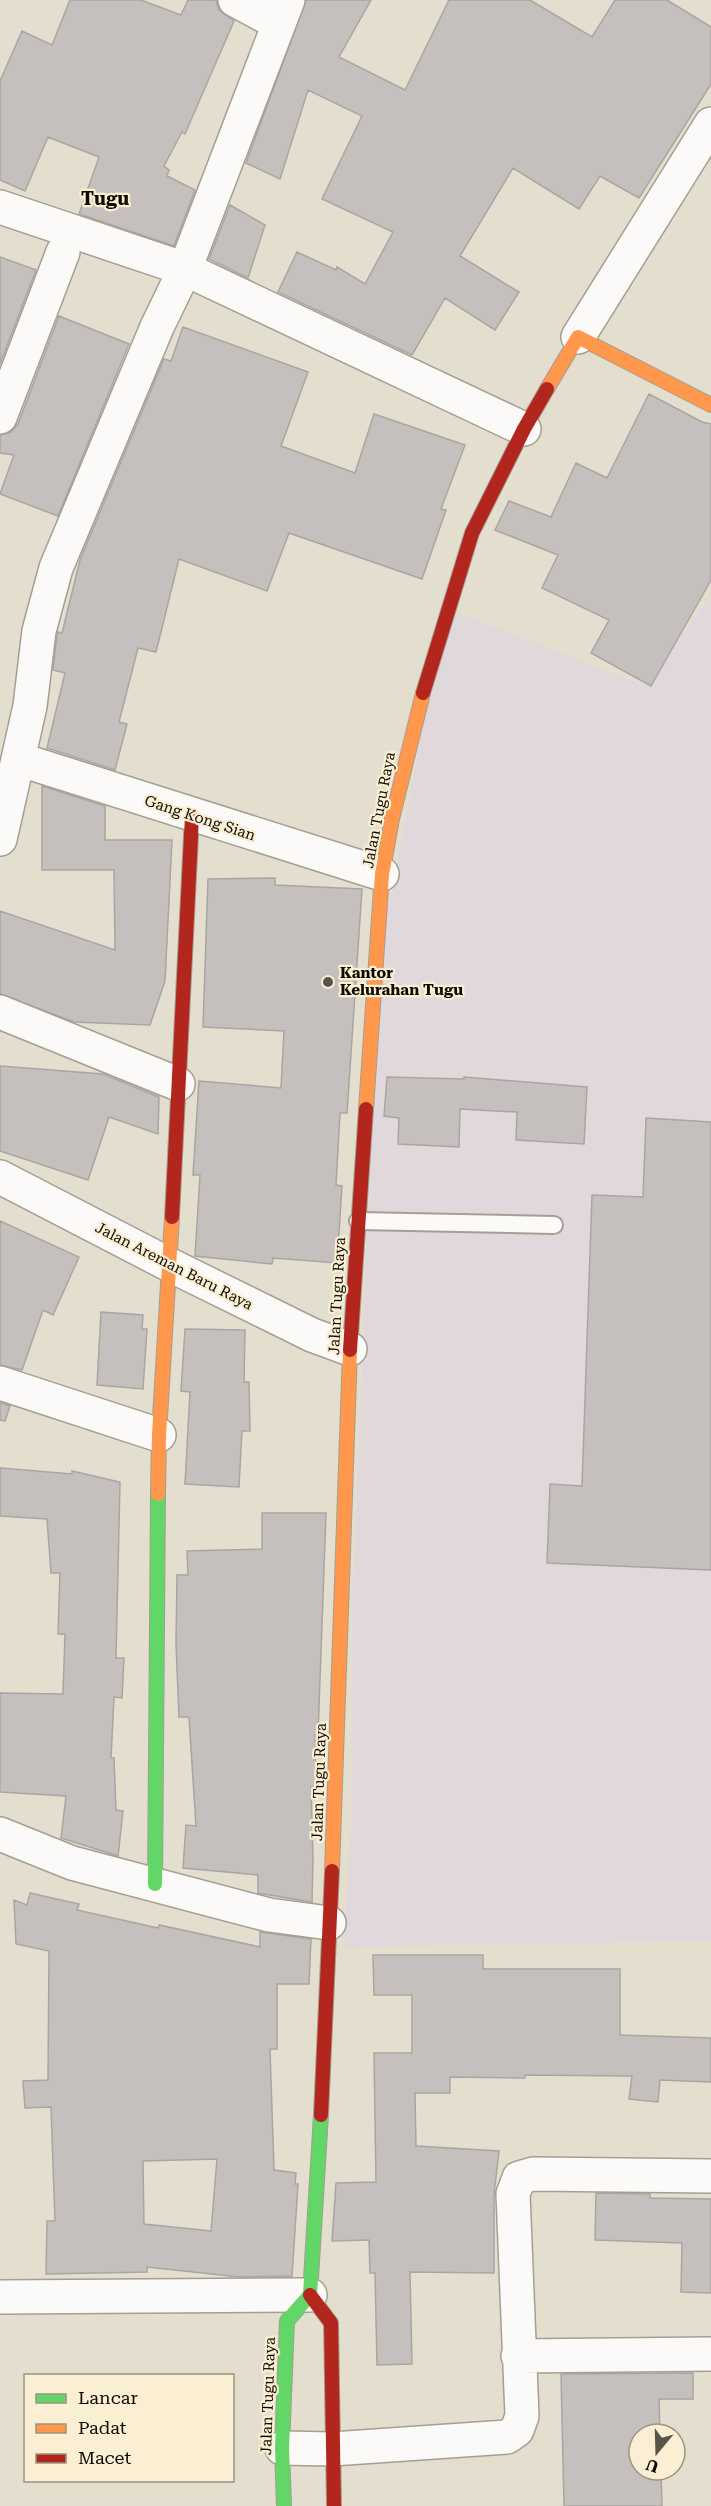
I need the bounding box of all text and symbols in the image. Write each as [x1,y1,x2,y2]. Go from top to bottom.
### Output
district label: Tugu [81,188,129,209]
street label: Jalan Tugu Raya [359,750,399,870]
street label: Gang Kong Sian [142,792,258,845]
place label: Kantor Kelurahan Tugu [340,964,463,999]
marker: Kantor Kelurahan Tugu [321,975,335,989]
street label: Jalan Areman Baru Raya [92,1218,256,1314]
street label: Jalan Tugu Raya [325,1237,349,1355]
street label: Jalan Tugu Raya [308,1723,330,1841]
street label: Jalan Tugu Raya [257,2337,279,2455]
legend [24,2374,234,2482]
text: Lancar [78,2387,138,2408]
text: Padat [78,2417,127,2438]
north arrow [627,2422,687,2482]
text: Macet [78,2447,131,2468]
text: U [643,2455,661,2477]

